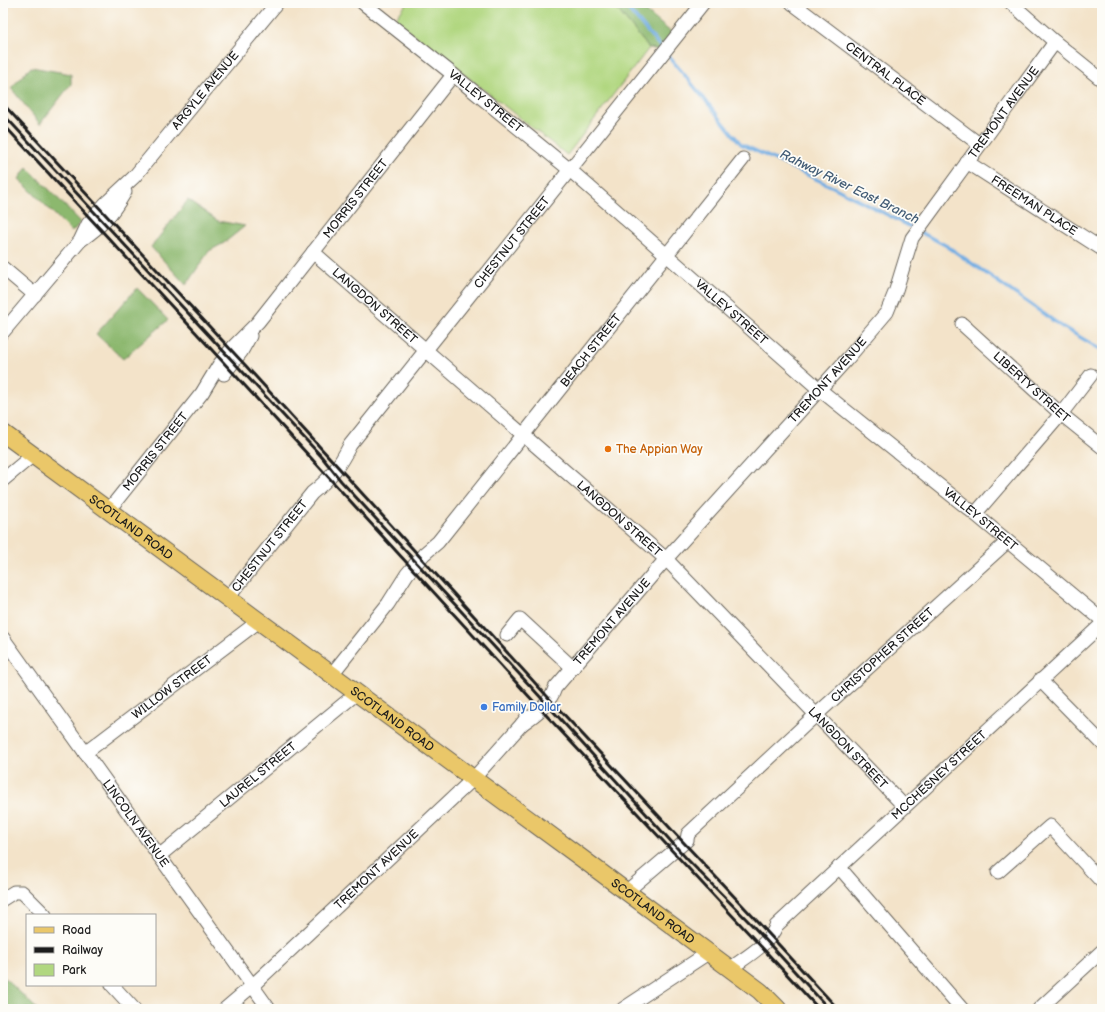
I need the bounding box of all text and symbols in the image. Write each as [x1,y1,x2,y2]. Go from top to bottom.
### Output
street label: CENTRAL PLACE [842,39,928,109]
street label: ARGYLE AVENUE [169,48,242,133]
street label: TREMONT AVENUE [966,64,1043,162]
street label: VALLEY STREET [445,67,526,137]
water label: Rahway River East Branch [777,146,922,228]
street label: MORRIS STREET [320,156,392,241]
street label: FREEMAN PLACE [988,173,1080,239]
street label: CHESTNUT STREET [471,193,554,292]
street label: LANGDON STREET [329,265,421,348]
street label: VALLEY STREET [692,277,771,349]
street label: BEACH STREET [557,310,625,390]
street label: TREMONT AVENUE [786,334,870,426]
street label: LIBERTY STREET [990,349,1073,427]
street label: MORRIS STREET [120,409,192,494]
place label: The Appian Way [616,442,703,457]
marker: The Appian Way [603,444,613,454]
street label: LANGDON STREET [573,478,665,560]
street label: VALLEY STREET [940,485,1021,555]
street label: SCOTLAND ROAD [86,492,176,563]
street label: CHESTNUT STREET [229,497,312,595]
street label: TREMONT AVENUE [571,575,654,669]
street label: CHRISTOPHER STREET [828,604,938,706]
street label: WILLOW STREET [129,652,216,723]
street label: SCOTLAND ROAD [347,684,437,755]
place label: Family Dollar [492,700,561,715]
marker: Family Dollar [479,702,489,712]
street label: LANGDON STREET [805,704,891,793]
street label: MCCHESNEY STREET [889,727,991,823]
street label: LAUREL STREET [217,739,300,811]
street label: LINCOLN AVENUE [99,777,172,870]
street label: TREMONT AVENUE [331,827,422,913]
street label: SCOTLAND ROAD [608,876,698,948]
legend [26,914,156,986]
text: Road [62,923,91,938]
text: Railway [62,943,104,958]
text: Park [62,963,86,978]

